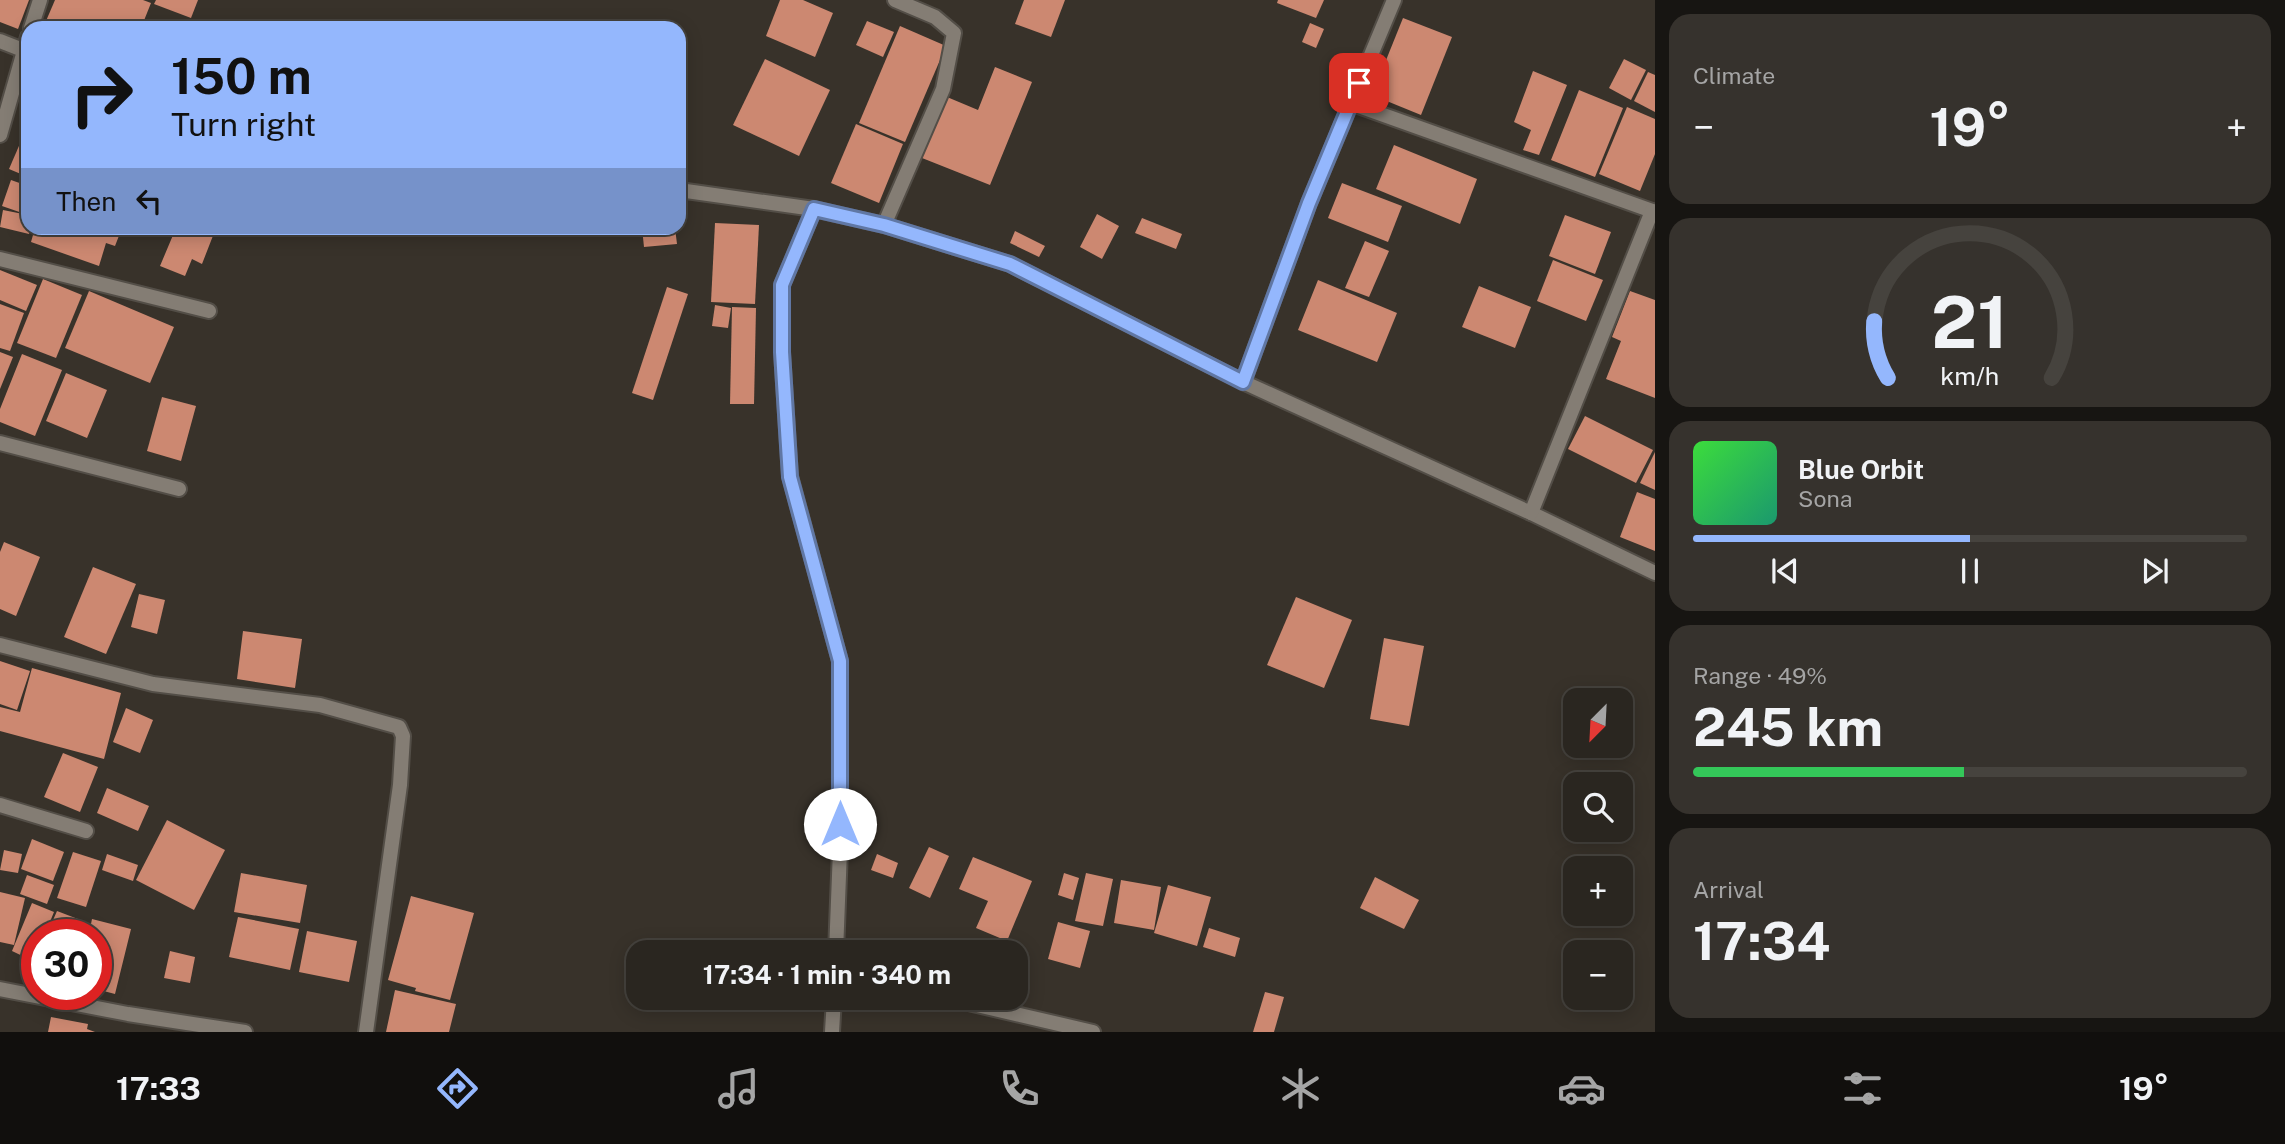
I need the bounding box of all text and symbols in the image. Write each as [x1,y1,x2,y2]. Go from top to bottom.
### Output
text: 150 m [171,47,312,105]
icon: right [56,49,147,140]
pin [1329,53,1389,113]
text: Climate [1693,62,1775,89]
icon: arrive [1340,64,1378,102]
text: 19° [1929,97,2011,158]
text: − [1693,105,1714,150]
text: + [2226,105,2247,150]
text: Turn right [171,106,316,143]
icon: left [130,182,168,220]
text: Then [56,186,116,217]
text: 21 [1931,280,2009,365]
text: km/h [1941,361,1999,391]
text: Blue Orbit [1798,454,1924,485]
text: Sona [1798,485,1852,512]
icon: previous [1766,552,1804,590]
icon: pause [1951,552,1989,590]
icon: next [2136,552,2174,590]
text: Range · 49% [1693,662,1827,689]
north arrow [1563,688,1633,758]
map controls [1563,688,1633,1010]
text: 245 km [1693,697,1883,758]
button: search [1563,772,1633,842]
position arrow [803,787,877,861]
button: + [1563,856,1633,926]
text: Arrival [1693,876,1764,903]
text: 17:34 [1693,911,1830,972]
speed limit sign: 30 [21,919,112,1010]
button: − [1563,940,1633,1010]
text: 17:34 · 1 min · 340 m [703,959,951,990]
icon: directions [433,1064,482,1113]
icon: music [714,1064,763,1113]
icon: phone [995,1064,1044,1113]
icon: climate [1276,1064,1325,1113]
icon: car [1557,1064,1606,1113]
icon: filters [1838,1064,1887,1113]
text: 17:33 [116,1070,201,1107]
text: 19° [2119,1070,2169,1107]

